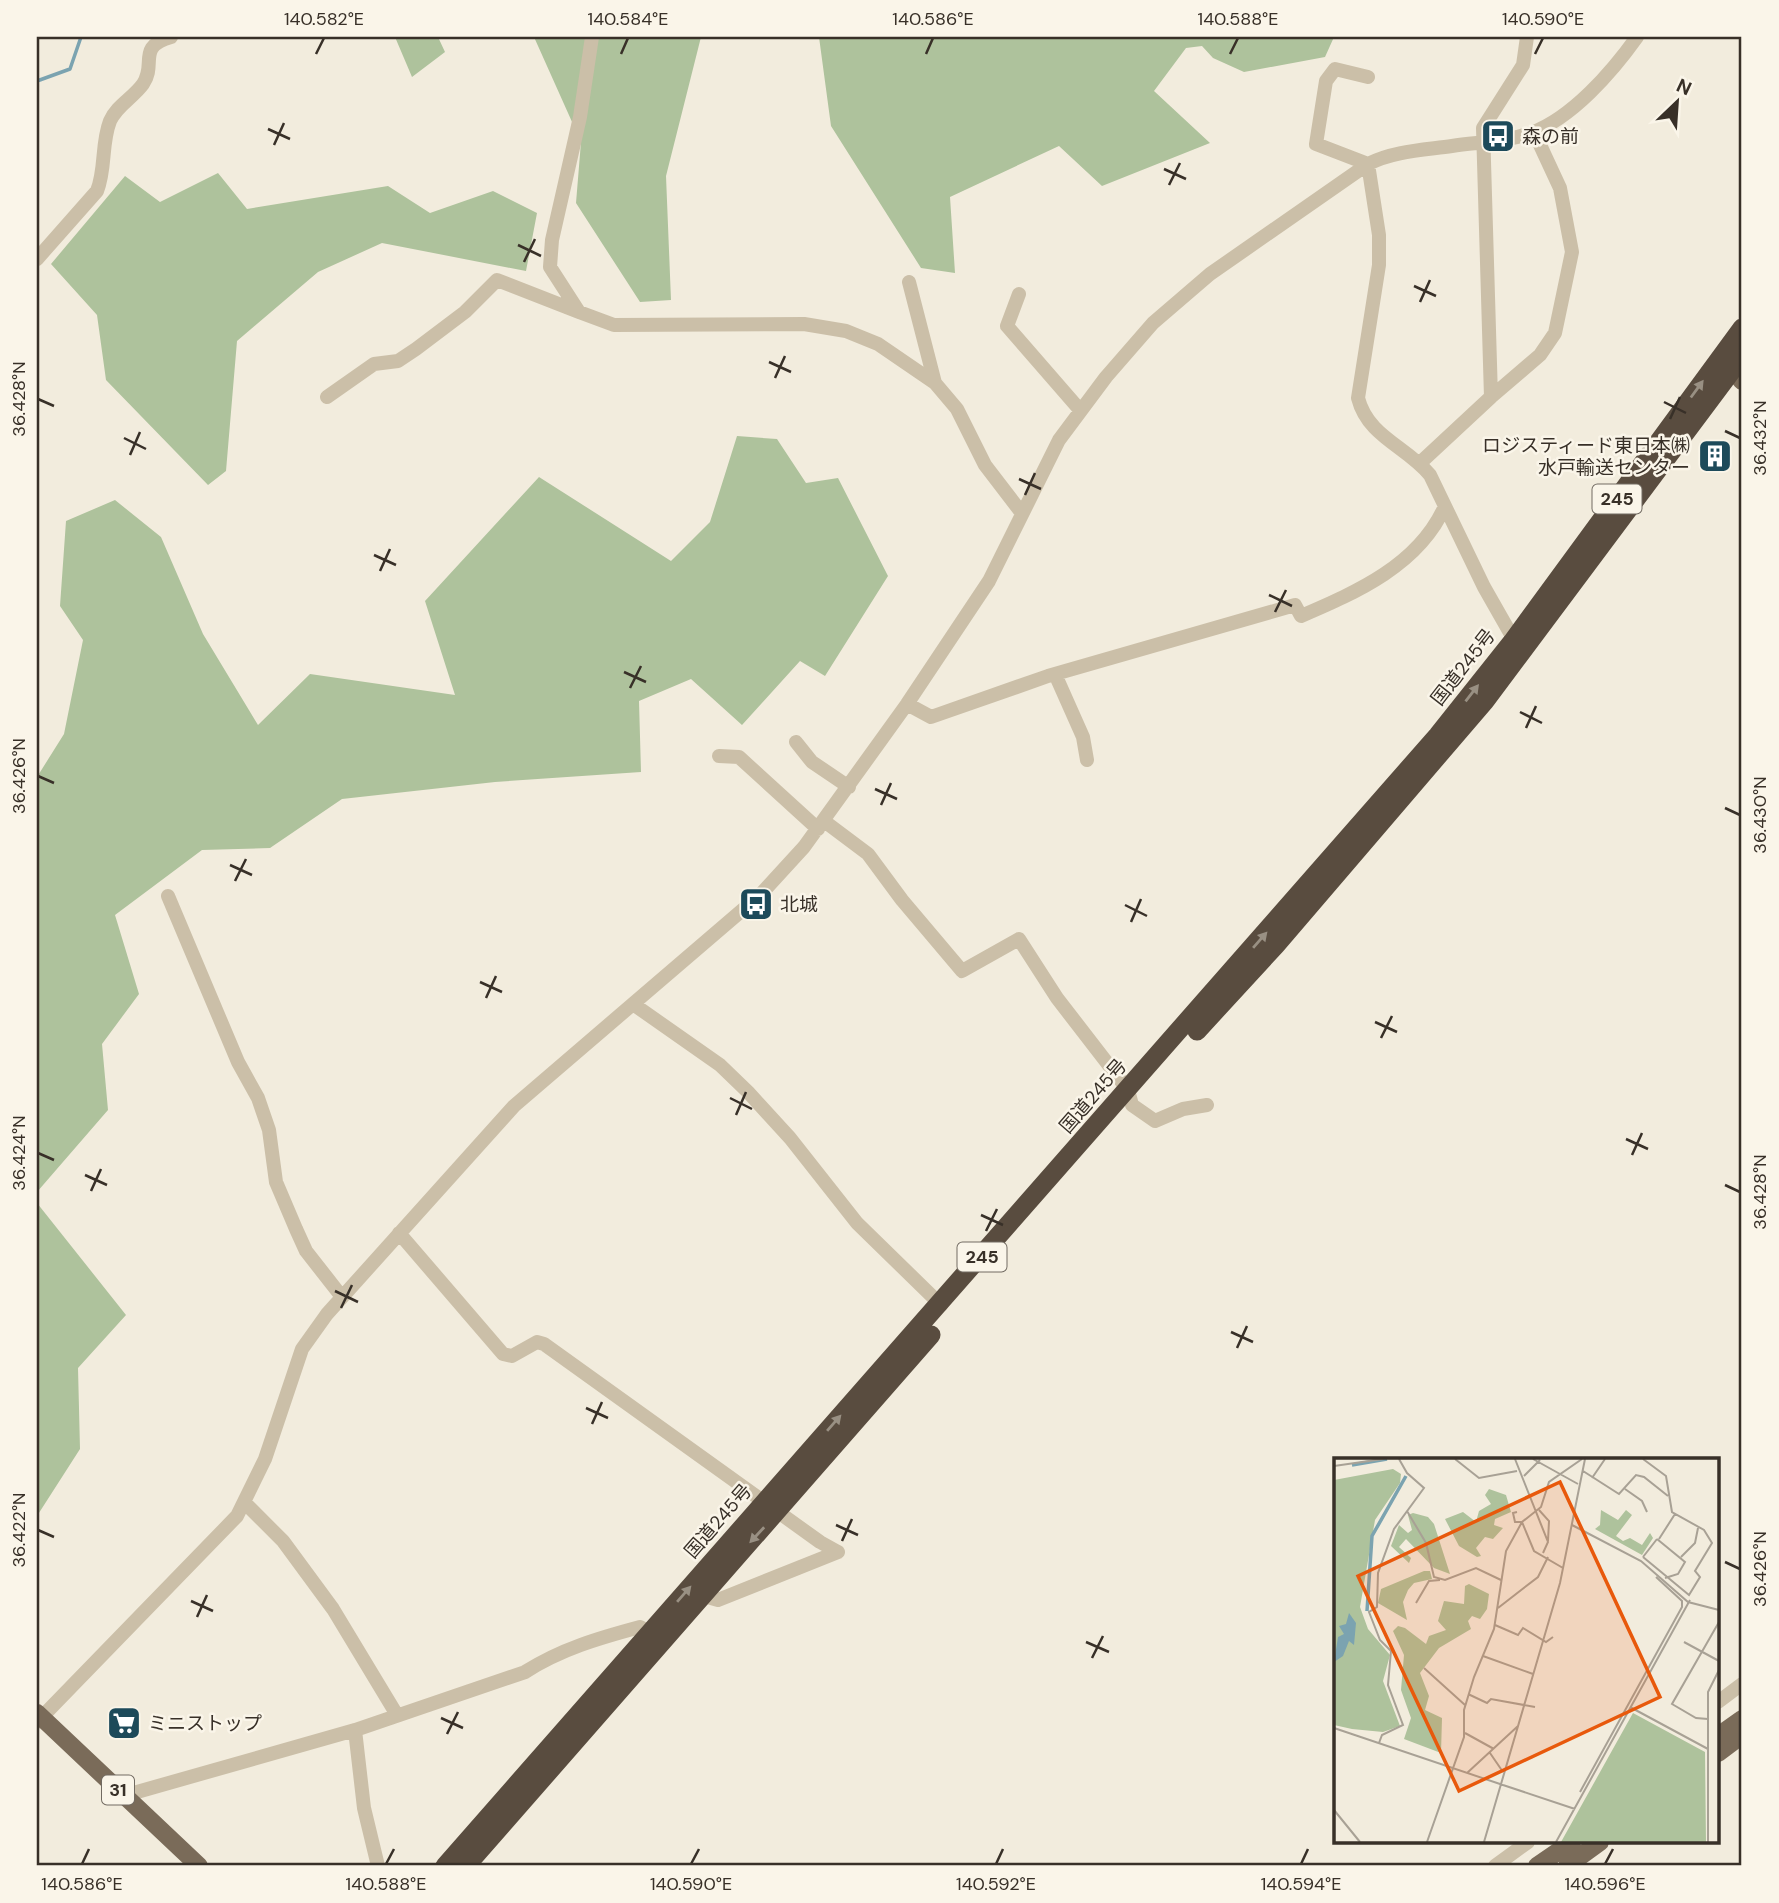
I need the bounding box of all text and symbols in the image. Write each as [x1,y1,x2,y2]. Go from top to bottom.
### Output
text: 140.582°E [284,7,364,31]
text: 140.584°E [588,7,668,31]
text: 140.586°E [892,7,974,31]
text: 140.588°E [1198,7,1278,31]
text: 140.590°E [1502,7,1584,31]
north arrow [1642,66,1712,136]
text: N [1672,73,1696,101]
bus stop icon: 森の前 [1479,117,1517,155]
place label: 森の前 [1522,124,1579,149]
text: 36.428°N [7,361,31,437]
one-way arrow [1690,380,1704,398]
text: 36.432°N [1748,400,1772,476]
place label: ロジスティード東日本㈱ 水戸輸送センター [1482,433,1690,480]
building icon: ロジスティード東日本㈱ 水戸輸送センター [1696,437,1734,475]
road number: 245 [1592,485,1642,514]
street label: 国道245号 [1425,624,1501,710]
one-way arrow [1464,684,1479,702]
text: 36.426°N [7,738,31,814]
text: 36.430°N [1748,776,1772,854]
bus stop icon: 北城 [737,885,775,923]
place label: 北城 [780,892,818,917]
one-way arrow [1252,931,1267,948]
street label: 国道245号 [1054,1054,1132,1138]
text: 36.424°N [7,1115,31,1191]
text: 36.428°N [1748,1154,1772,1230]
road number: 245 [958,1242,1006,1272]
one-way arrow [826,1414,842,1432]
inset map [1334,1458,1720,1843]
street label: 国道245号 [679,1479,757,1563]
text: 36.422°N [7,1492,31,1568]
one-way arrow [749,1526,765,1543]
text: 36.426°N [1748,1531,1772,1607]
one-way arrow [676,1585,692,1603]
supermarket icon: ミニストップ [105,1704,143,1742]
place label: ミニストップ [148,1711,262,1736]
road number: 31 [102,1776,134,1804]
text: 140.586°E [41,1872,123,1896]
text: 140.588°E [346,1872,426,1896]
text: 140.590°E [650,1872,732,1896]
text: 140.592°E [956,1872,1036,1896]
text: 140.594°E [1261,1872,1341,1896]
text: 140.596°E [1564,1872,1646,1896]

